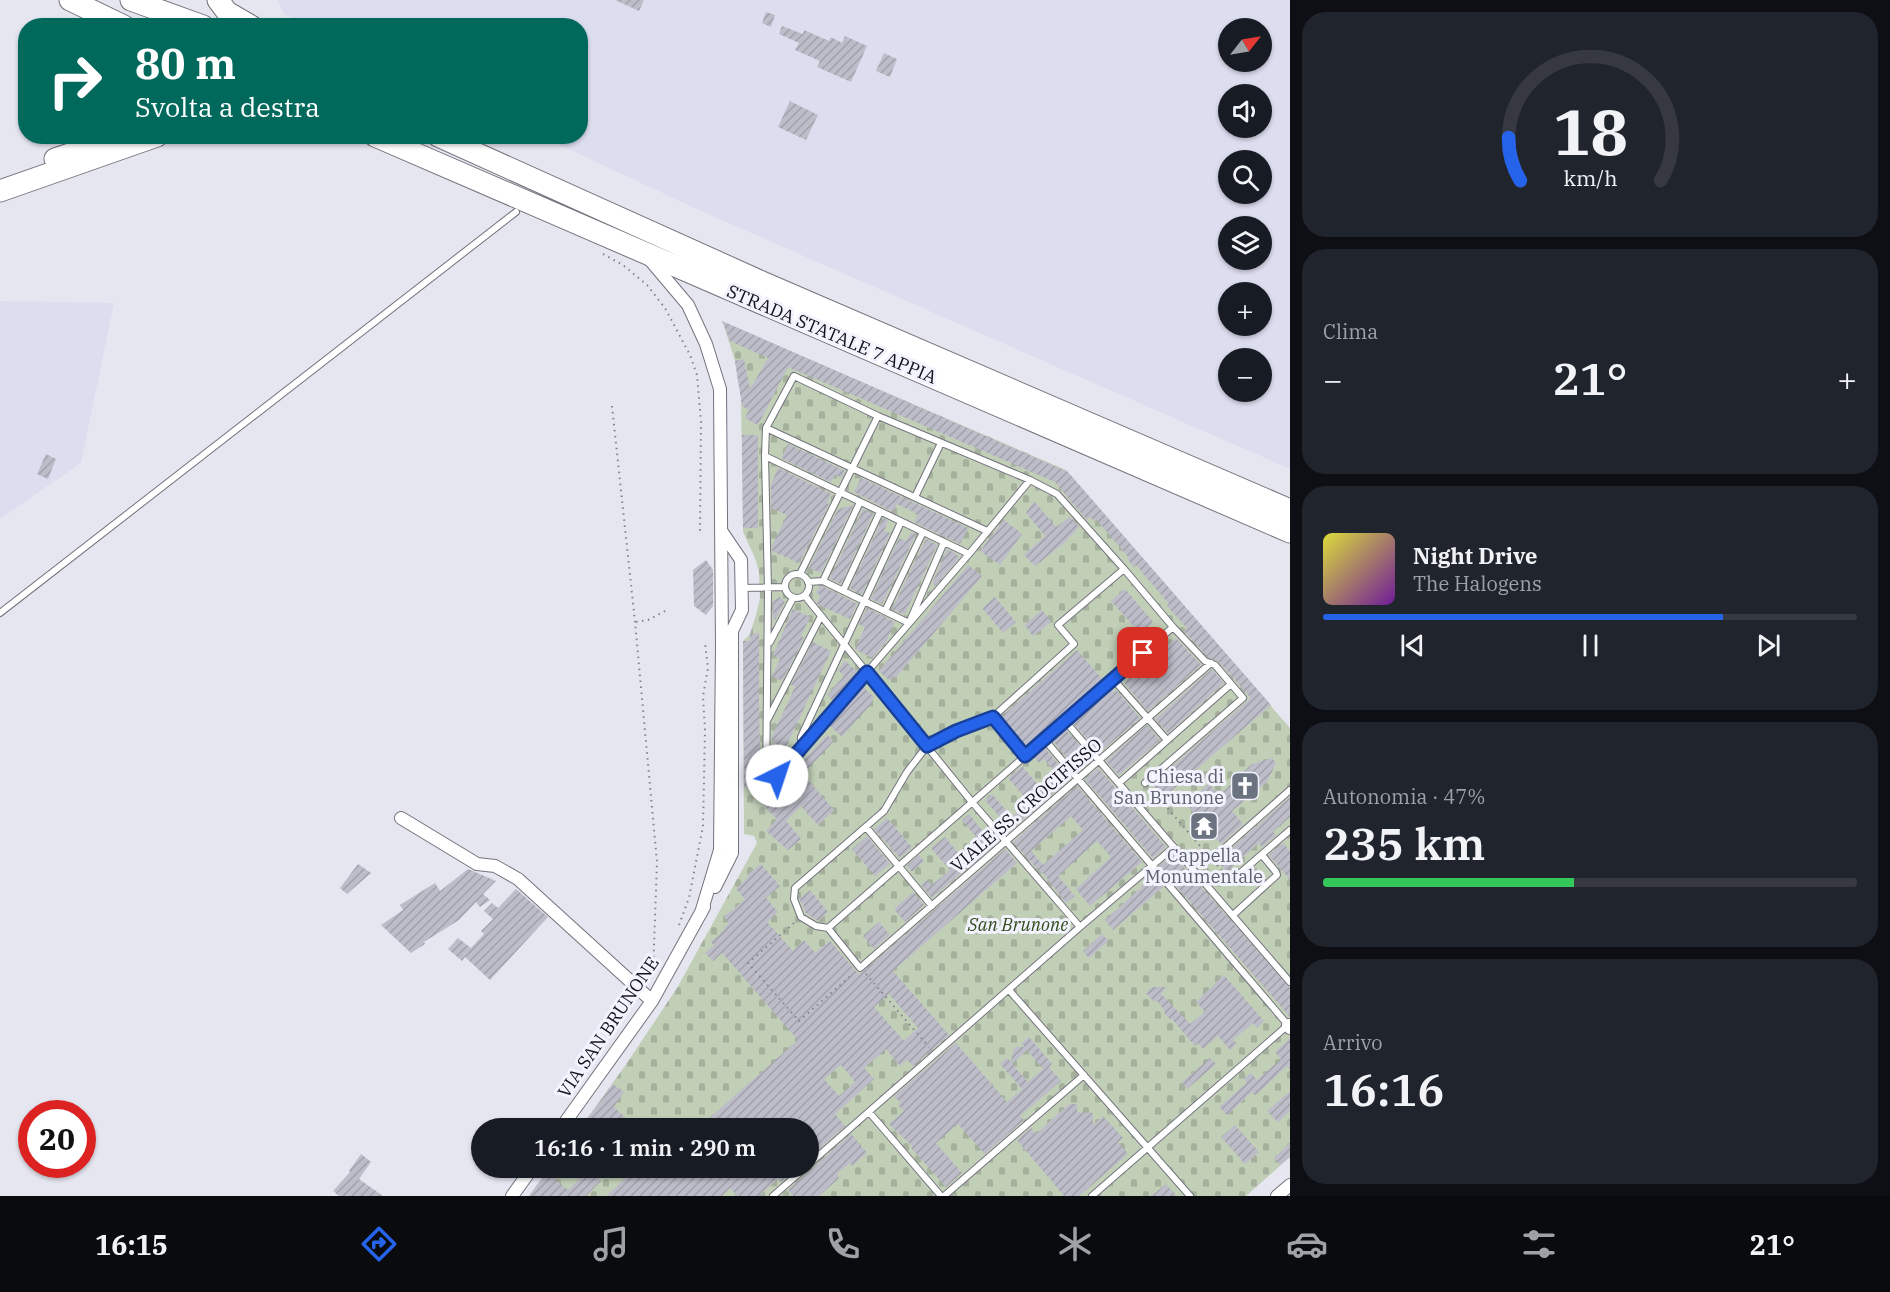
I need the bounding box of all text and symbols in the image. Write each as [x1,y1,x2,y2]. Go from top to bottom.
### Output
north arrow [1218,18,1272,72]
map controls [1218,18,1272,402]
text: 80 m [135,36,236,91]
icon: right [36,42,114,120]
button: sound [1218,84,1272,138]
text: Svolta a destra [135,89,320,124]
text: 18 [1553,92,1627,173]
button: search [1218,150,1272,204]
text: km/h [1563,165,1617,193]
button: layers [1218,216,1272,270]
street label: STRADA STATALE 7 APPIA [724,279,941,389]
button: + [1218,282,1272,336]
text: Clima [1323,318,1378,345]
button: − [1218,348,1272,402]
text: 21° [1552,349,1628,407]
text: − [1323,358,1343,401]
text: + [1837,358,1857,401]
text: Night Drive [1413,541,1538,570]
text: The Halogens [1413,570,1542,597]
pin [1117,627,1168,678]
icon: previous [1396,629,1429,662]
icon: pause [1574,629,1607,662]
icon: next [1752,629,1785,662]
icon: arrive [1126,636,1159,669]
street label: VIALE SS. CROCIFISSO [946,733,1106,877]
position arrow [745,744,809,808]
place label: Chiesa di San Brunone [1114,765,1224,809]
church icon: Chiesa di San Brunone [1229,770,1261,802]
text: Autonomia · 47% [1323,783,1485,810]
temple icon: Cappella Monumentale [1188,810,1220,842]
text: 235 km [1323,814,1485,872]
place label: Cappella Monumentale [1145,844,1263,888]
park label: San Brunone [967,913,1068,936]
street label: VIA SAN BRUNONE [552,952,664,1102]
text: Arrivo [1323,1029,1383,1056]
text: 16:16 [1323,1060,1444,1118]
speed limit sign: 20 [18,1100,96,1178]
text: 16:16 · 1 min · 290 m [534,1133,756,1162]
icon: directions [358,1223,400,1265]
icon: music [590,1223,632,1265]
icon: phone [822,1223,864,1265]
icon: climate [1054,1223,1096,1265]
icon: car [1286,1223,1328,1265]
icon: filters [1518,1223,1560,1265]
text: 16:15 [95,1227,168,1262]
text: 21° [1750,1227,1795,1262]

